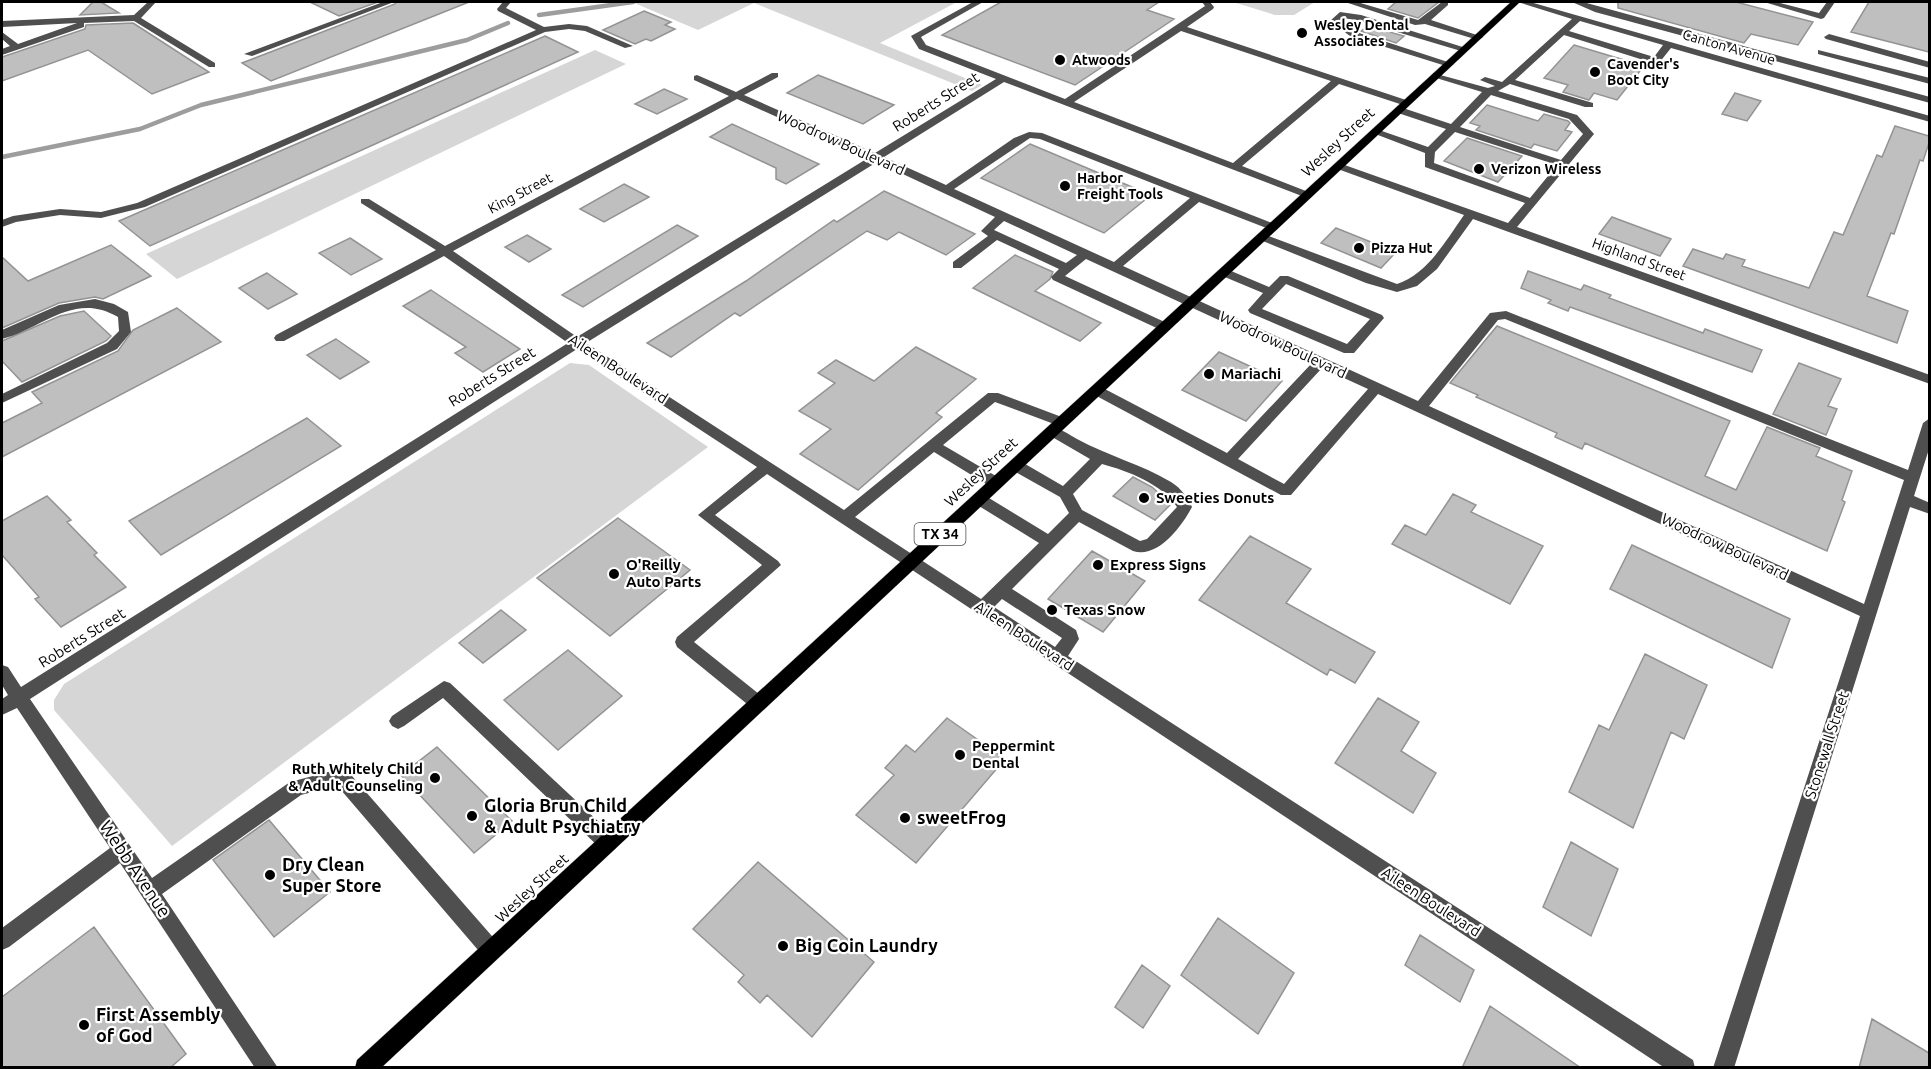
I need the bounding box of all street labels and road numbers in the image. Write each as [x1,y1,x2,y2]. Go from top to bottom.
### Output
street label: Canton Avenue [1681,26,1777,68]
street label: Roberts Street [889,68,982,135]
street label: Wesley Street [1298,104,1378,180]
street label: Woodrow Boulevard [775,107,908,178]
street label: King Street [485,169,555,217]
street label: Highland Street [1590,235,1689,284]
street label: Woodrow Boulevard [1217,308,1349,381]
street label: Aileen Boulevard [566,330,671,407]
street label: Roberts Street [445,343,538,410]
street label: Wesley Street [941,434,1021,510]
street label: Woodrow Boulevard [1659,510,1791,583]
road number: TX 34 [914,523,966,545]
street label: Aileen Boulevard [972,597,1077,674]
street label: Roberts Street [35,604,128,671]
street label: Stonewall Street [1801,689,1852,801]
street label: Webb Avenue [96,816,175,921]
street label: Wesley Street [492,850,572,926]
street label: Aileen Boulevard [1379,863,1484,940]

